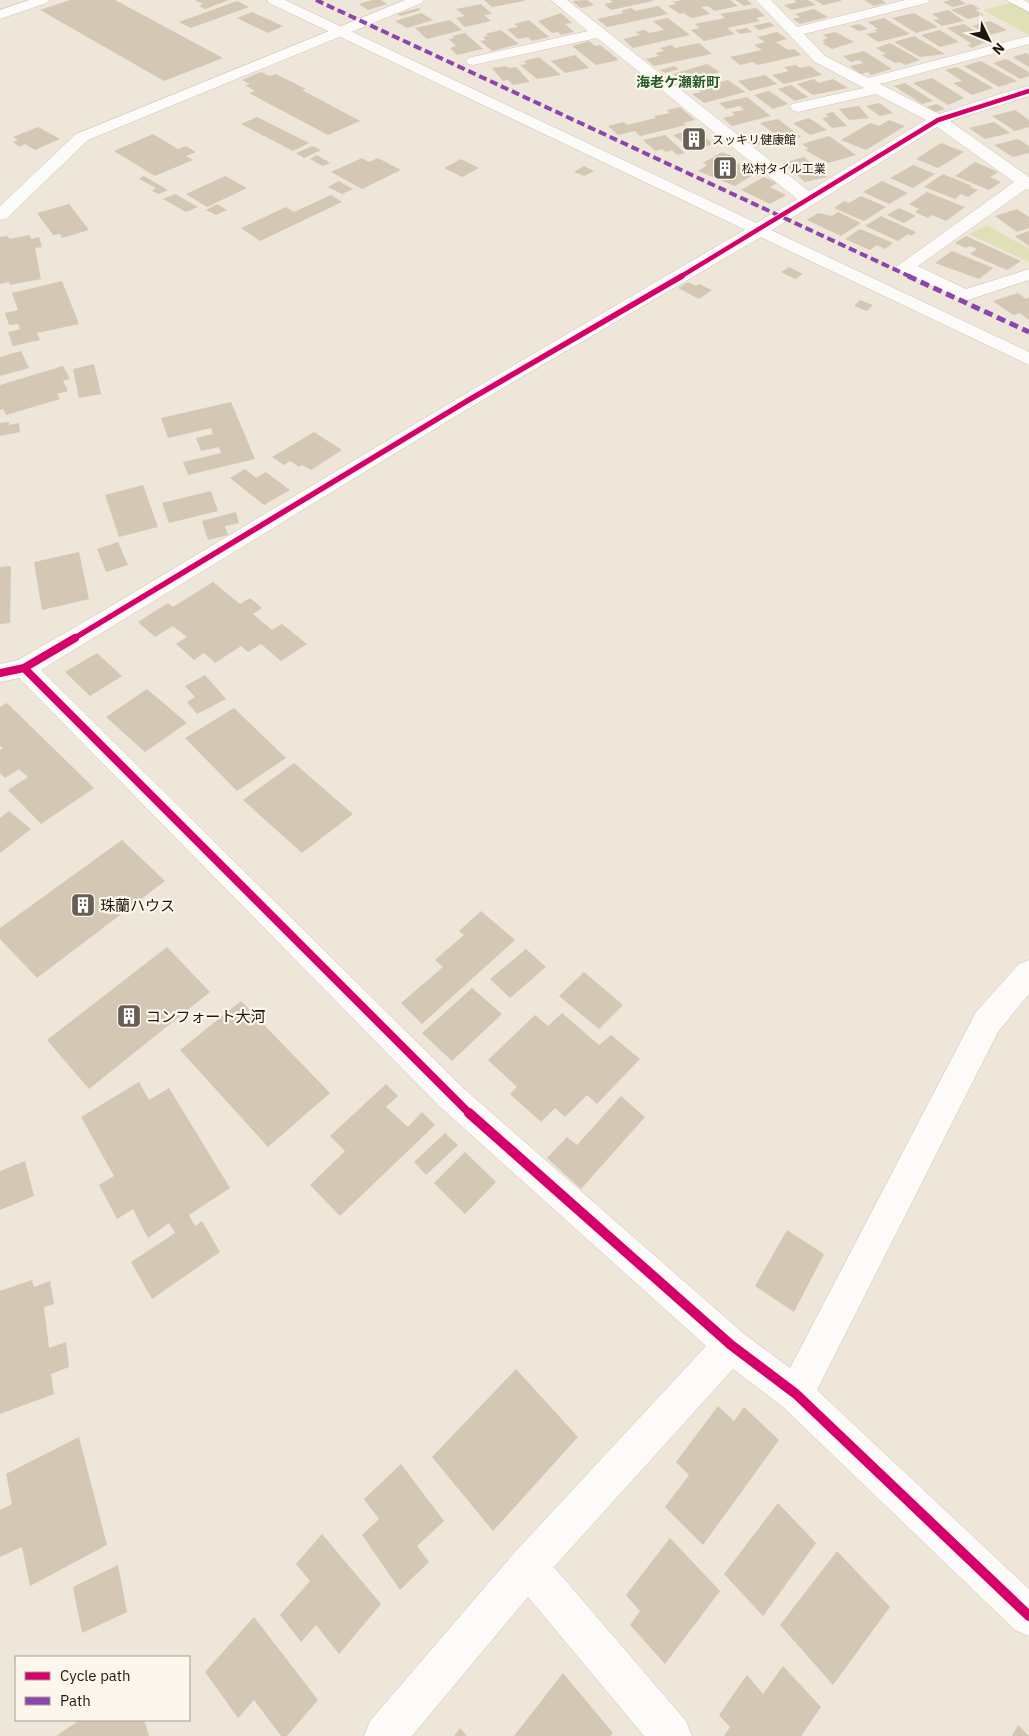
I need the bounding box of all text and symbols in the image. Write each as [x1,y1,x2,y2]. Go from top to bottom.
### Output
north arrow [964,15,1014,65]
text: N [988,39,1009,59]
district label: 海老ケ瀬新町 [636,73,720,91]
building icon: スッキリ健康館 [681,126,707,152]
place label: スッキリ健康館 [712,132,796,147]
building icon: 松村タイル工業 [712,155,738,181]
place label: 松村タイル工業 [742,161,826,176]
building icon: 珠蘭ハウス [70,892,96,918]
place label: 珠蘭ハウス [100,896,175,915]
building icon: コンフォート大河 [116,1003,142,1029]
place label: コンフォート大河 [146,1007,266,1026]
legend [15,1656,190,1721]
text: Cycle path [60,1666,131,1685]
text: Path [60,1691,91,1710]

